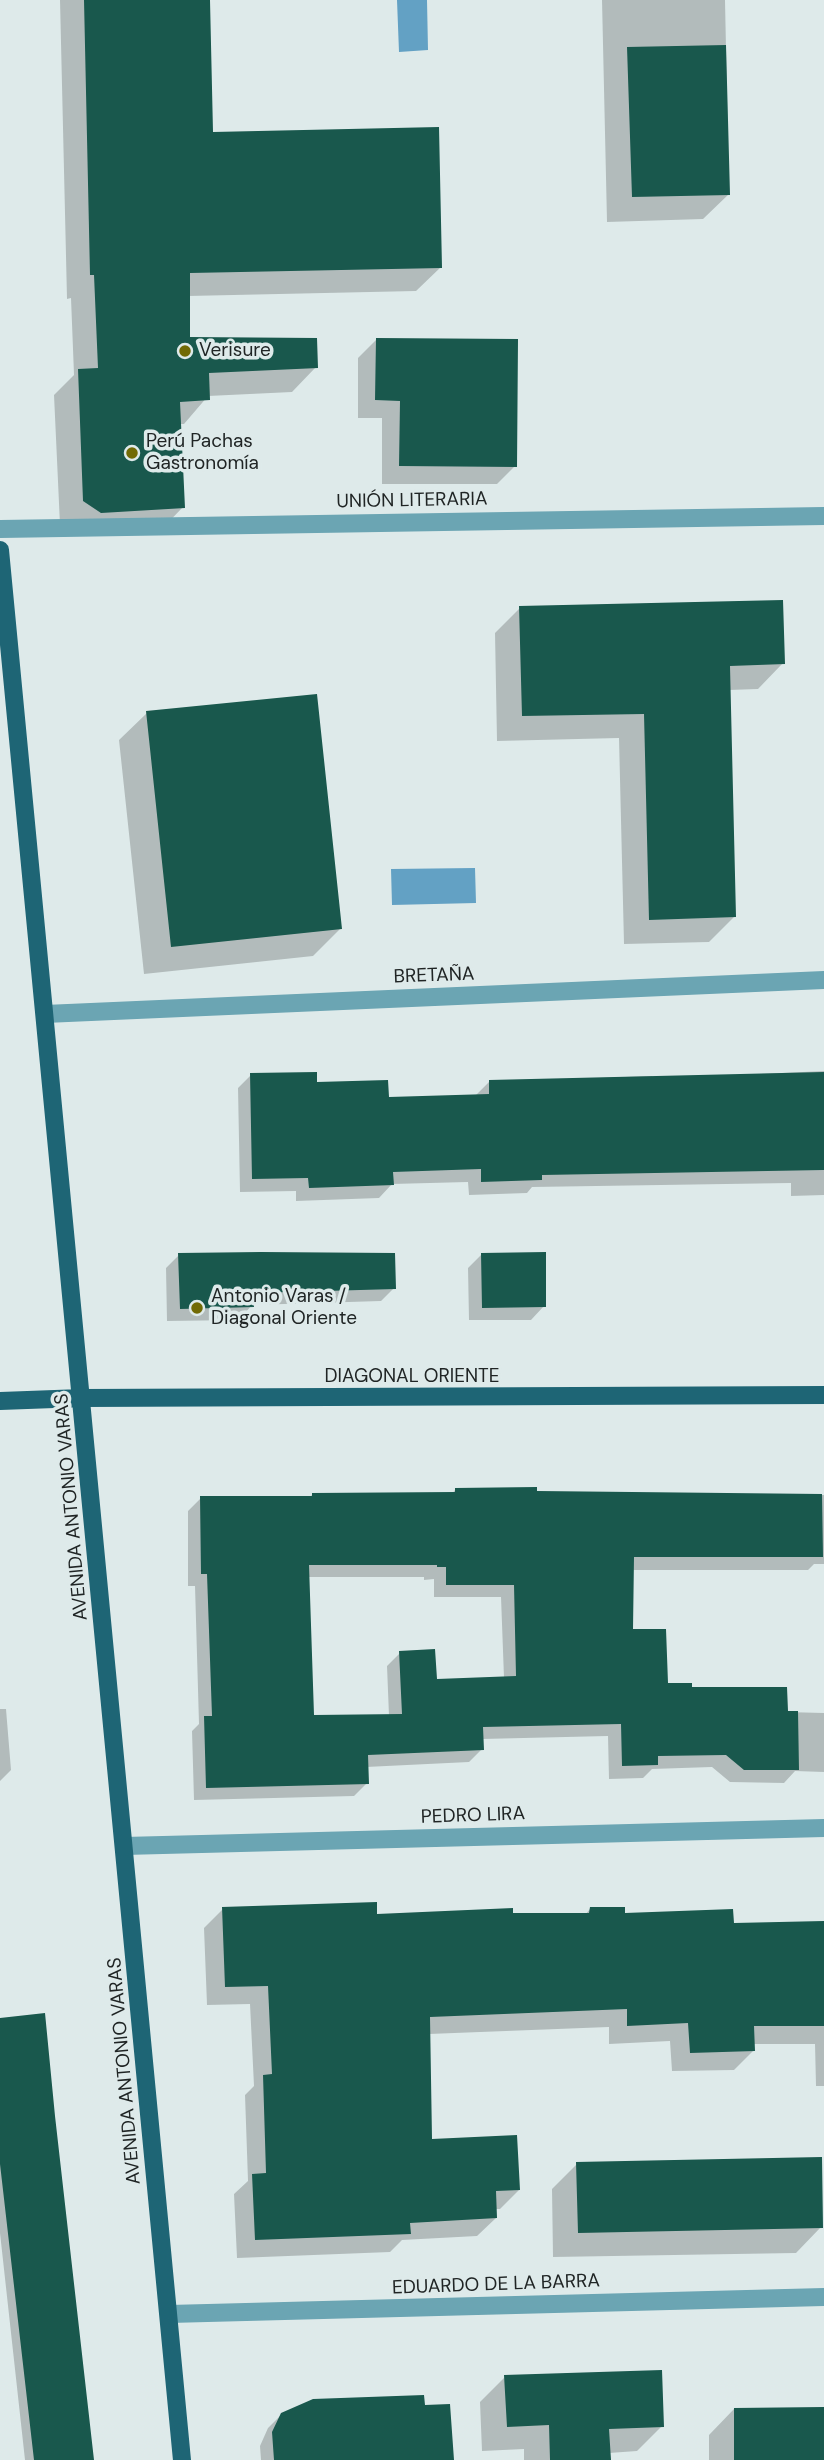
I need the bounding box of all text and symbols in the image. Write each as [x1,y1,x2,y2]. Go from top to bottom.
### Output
place label: Verisure [199,340,271,362]
marker: Verisure [177,343,193,359]
place label: Perú Pachas Gastronomía [146,431,259,475]
marker: Perú Pachas Gastronomía [124,445,140,461]
street label: UNIÓN LITERARIA [336,488,488,514]
street label: BRETAÑA [393,963,475,989]
place label: Antonio Varas / Diagonal Oriente [211,1286,357,1330]
marker: Antonio Varas / Diagonal Oriente [189,1300,205,1316]
street label: DIAGONAL ORIENTE [325,1366,499,1388]
street label: AVENIDA ANTONIO VARAS [51,1393,93,1621]
street label: PEDRO LIRA [421,1803,525,1829]
street label: AVENIDA ANTONIO VARAS [104,1957,146,2185]
street label: EDUARDO DE LA BARRA [392,2270,600,2300]

